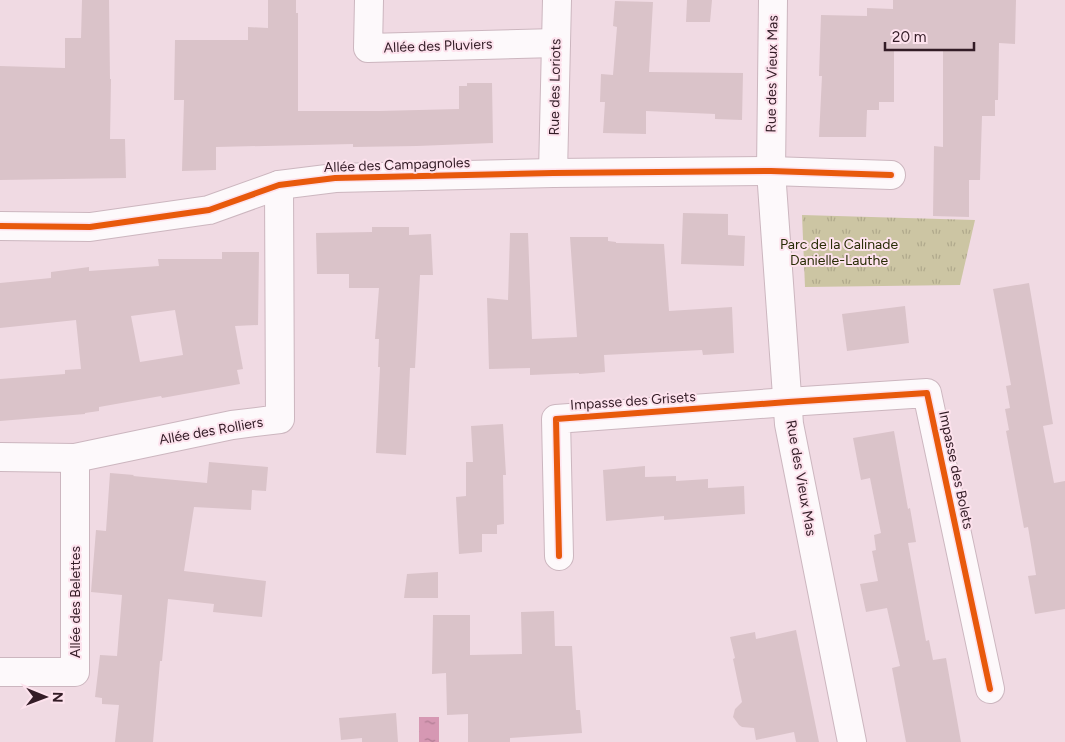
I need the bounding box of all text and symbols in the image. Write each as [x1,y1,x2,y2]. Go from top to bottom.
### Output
street label: Rue des Vieux Mas [762,15,782,133]
scale bar [885,20,974,52]
text: 20 m [892,28,926,46]
street label: Allée des Pluviers [383,36,493,56]
street label: Rue des Loriots [546,38,564,136]
street label: Allée des Campagnoles [324,154,470,176]
park label: Parc de la Calinade Danielle-Lauthe [780,236,898,269]
street label: Impasse des Grisets [570,388,696,414]
street label: Impasse des Bolets [935,409,977,531]
street label: Allée des Rolliers [158,413,264,449]
street label: Rue des Vieux Mas [782,419,820,537]
street label: Allée des Belettes [67,546,84,658]
north arrow [20,672,70,722]
text: N [49,692,66,703]

